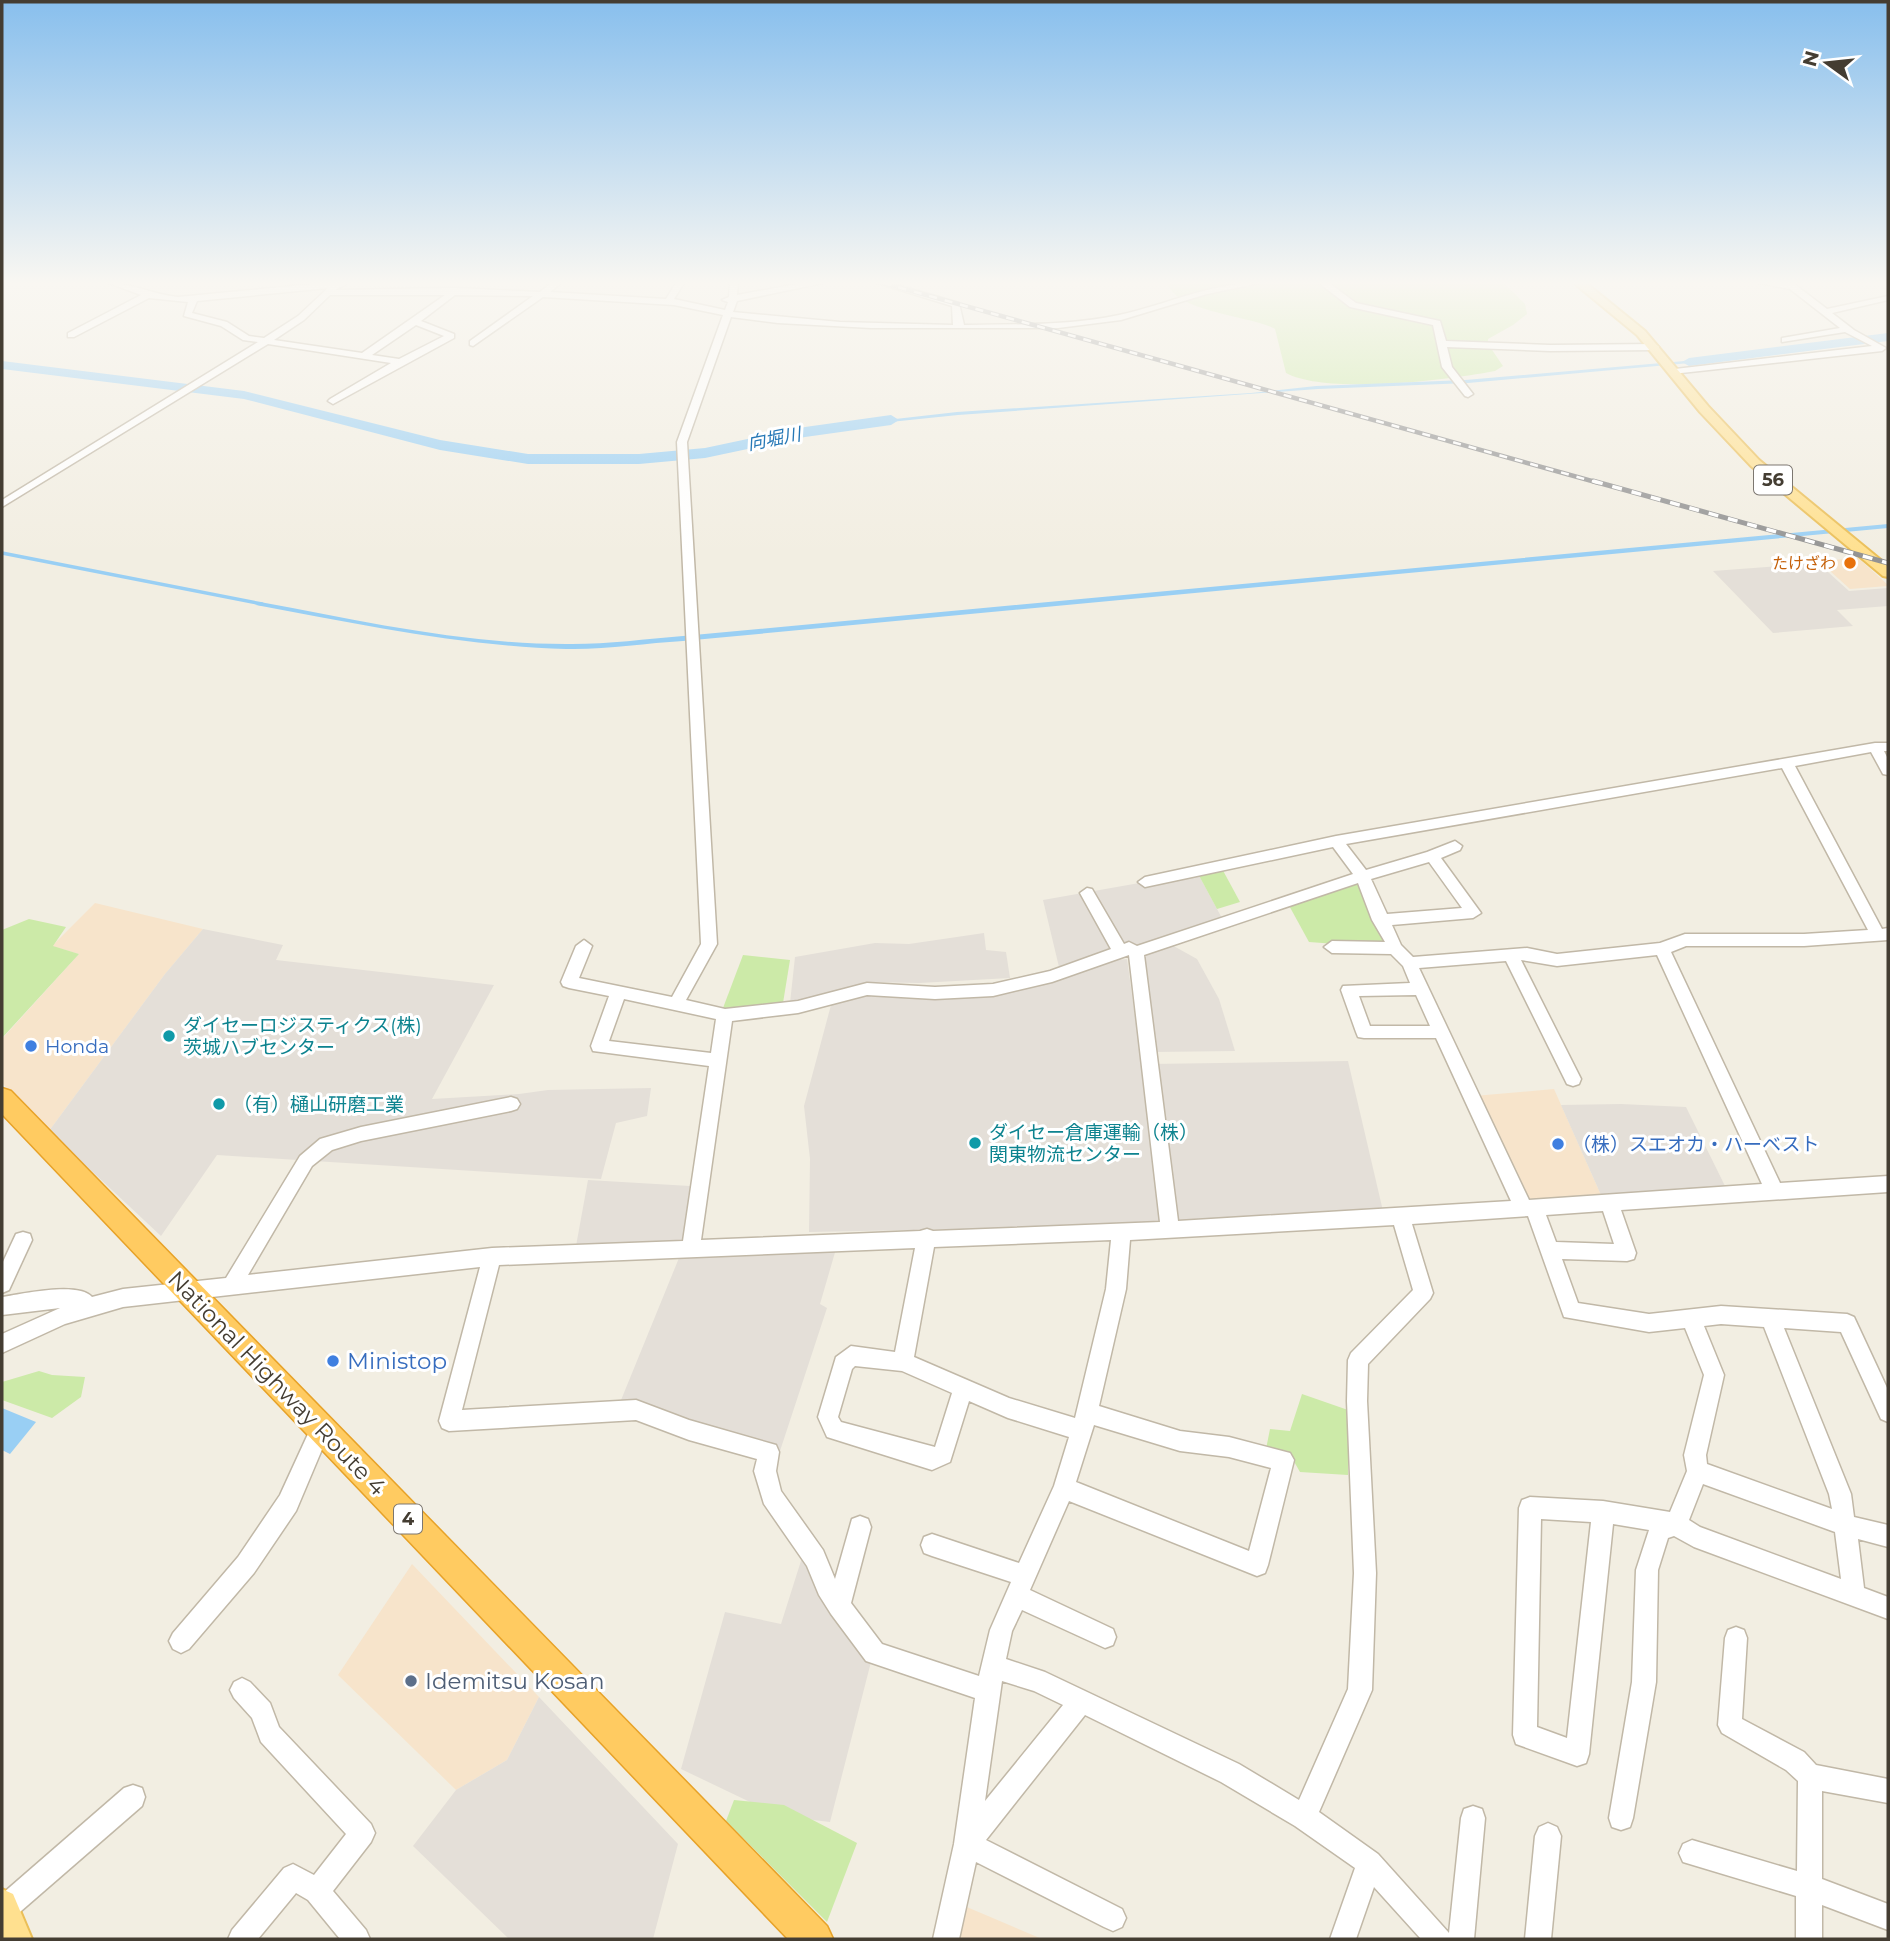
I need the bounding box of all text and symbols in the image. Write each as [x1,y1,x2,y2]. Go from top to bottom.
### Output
north arrow [1792,28,1862,98]
text: N [1798,48,1824,69]
water label: 向堀川 [745,423,805,455]
road number: 56 [1754,466,1792,494]
place label: たけざわ [1772,554,1836,573]
marker: たけざわ [1842,555,1858,571]
place label: ダイセーロジスティクス(株) 茨城ハブセンター [183,1014,422,1059]
marker: ダイセーロジスティクス(株) 茨城ハブセンター [161,1028,177,1044]
place label: Honda [45,1035,109,1058]
marker: Honda [23,1038,39,1054]
place label: （有）樋山研磨工業 [233,1093,404,1116]
marker: （有）樋山研磨工業 [211,1096,227,1112]
place label: ダイセー倉庫運輸（株） 関東物流センター [989,1121,1198,1166]
place label: （株）スエオカ・ハーベスト [1572,1133,1819,1156]
marker: ダイセー倉庫運輸（株） 関東物流センター [967,1135,983,1151]
marker: （株）スエオカ・ハーベスト [1550,1136,1566,1152]
street label: National Highway Route 4 [162,1265,392,1501]
place label: Ministop [347,1347,447,1375]
marker: Ministop [325,1353,341,1369]
road number: 4 [394,1504,422,1534]
place label: Idemitsu Kosan [425,1667,604,1695]
marker: Idemitsu Kosan [403,1673,419,1689]

